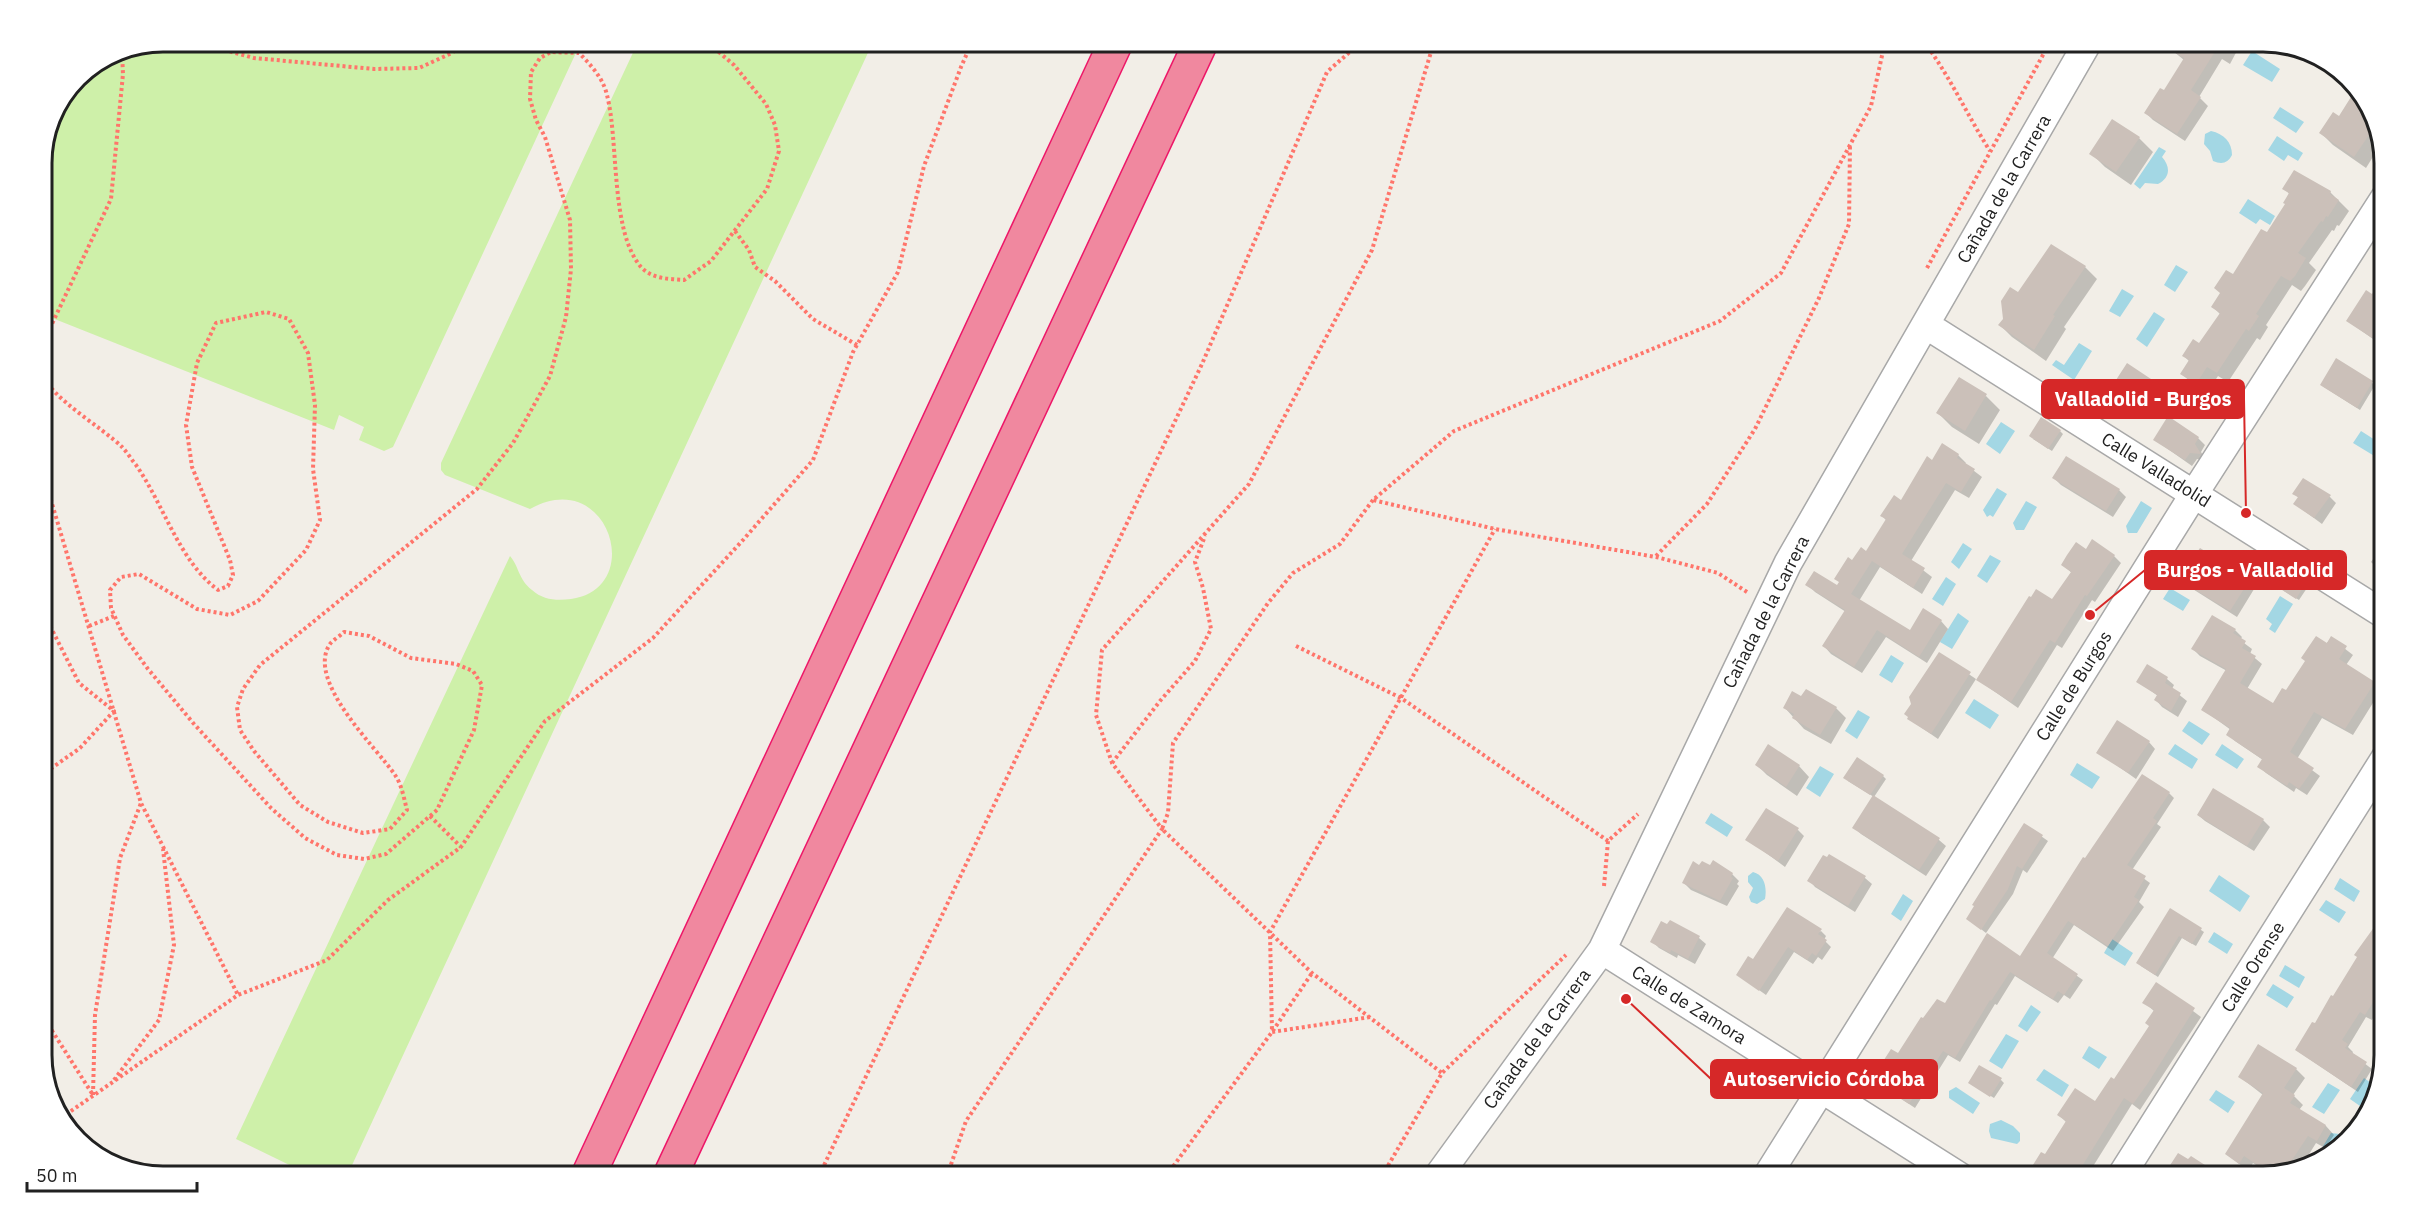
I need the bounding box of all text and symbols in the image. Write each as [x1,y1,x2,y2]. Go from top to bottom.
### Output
street label: Cañada de la Carrera [1952,110,2056,267]
callout: Valladolid - Burgos [2042,380,2244,418]
text: Valladolid - Burgos [2054,385,2232,412]
street label: Calle Valladolid [2097,427,2215,512]
street label: Cañada de la Carrera [1717,531,1814,692]
callout: Burgos - Valladolid [2145,551,2346,589]
text: Burgos - Valladolid [2156,556,2334,583]
street label: Calle de Burgos [2031,626,2117,745]
street label: Calle Orense [2216,917,2290,1016]
street label: Calle de Zamora [1628,960,1751,1049]
street label: Cañada de la Carrera [1478,964,1596,1114]
callout: Autoservicio Córdoba [1711,1060,1937,1098]
text: Autoservicio Córdoba [1723,1065,1925,1092]
scale bar [27,1155,196,1193]
text: 50 m [36,1164,78,1187]

